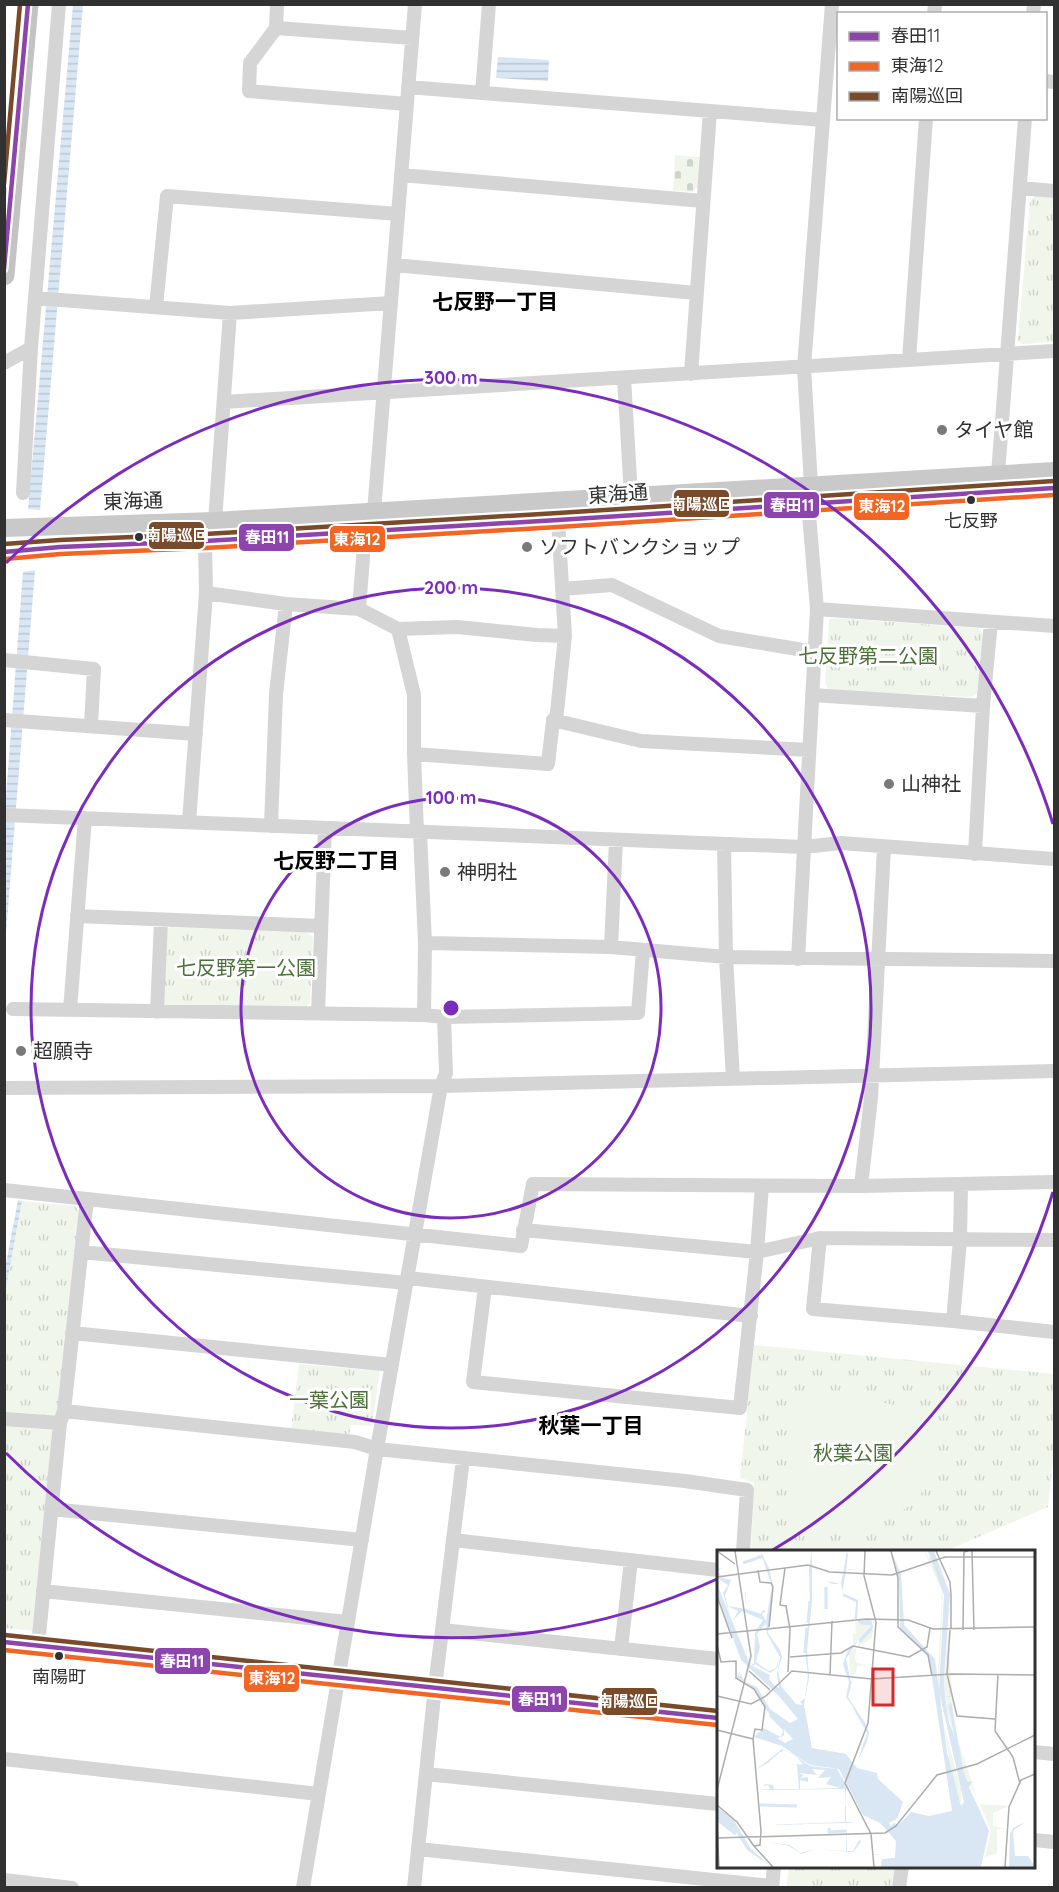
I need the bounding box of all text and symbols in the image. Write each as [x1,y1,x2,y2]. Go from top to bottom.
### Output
legend [837,12,1047,120]
text: 春田11 [891,24,940,47]
text: 東海12 [891,54,944,77]
text: 南陽巡回 [891,84,963,107]
district label: 七反野一丁目 [432,288,558,314]
text: 300 m [424,366,478,389]
place label: タイヤ館 [954,417,1033,442]
marker: タイヤ館 [935,423,949,437]
street label: 東海通 [587,479,649,508]
street label: 東海通 [103,487,163,514]
line badge: 南陽巡回 [673,489,730,518]
line badge: 春田11 [763,491,820,519]
line badge: 東海12 [853,492,910,521]
text: 南陽巡回 [670,494,734,514]
marker: 七反野 [965,494,977,506]
text: 春田11 [770,495,814,515]
text: 東海12 [858,496,906,516]
place label: 七反野 [944,509,998,532]
line badge: 南陽巡回 [148,521,205,550]
line badge: 春田11 [238,523,295,552]
text: 南陽巡回 [145,525,209,545]
line badge: 東海12 [329,525,386,553]
text: 春田11 [245,527,289,547]
text: 東海12 [333,529,381,549]
unlabelled marker [133,531,145,543]
place label: ソフトバンクショップ [539,534,740,559]
marker: ソフトバンクショップ [520,540,534,554]
text: 200 m [424,576,478,599]
park label: 七反野第二公園 [798,643,938,668]
place label: 山神社 [901,771,961,796]
marker: 山神社 [882,777,896,791]
text: 100 m [426,786,476,809]
district label: 七反野二丁目 [273,847,399,873]
place label: 神明社 [457,859,517,884]
marker: 神明社 [438,865,452,879]
park label: 七反野第一公園 [176,955,316,980]
centre of rings [441,998,461,1018]
place label: 超願寺 [33,1038,93,1063]
marker: 超願寺 [14,1044,28,1058]
park label: 一葉公園 [289,1387,369,1412]
district label: 秋葉一丁目 [539,1412,644,1438]
park label: 秋葉公園 [813,1440,893,1465]
inset map [717,1550,1035,1868]
line badge: 春田11 [154,1647,211,1675]
marker: 南陽町 [53,1650,65,1662]
text: 春田11 [160,1651,204,1671]
line badge: 東海12 [243,1664,300,1693]
place label: 南陽町 [32,1665,86,1688]
text: 東海12 [248,1668,296,1688]
line badge: 春田11 [511,1685,568,1713]
line badge: 南陽巡回 [601,1687,658,1716]
text: 春田11 [518,1689,562,1709]
text: 南陽巡回 [597,1691,661,1711]

